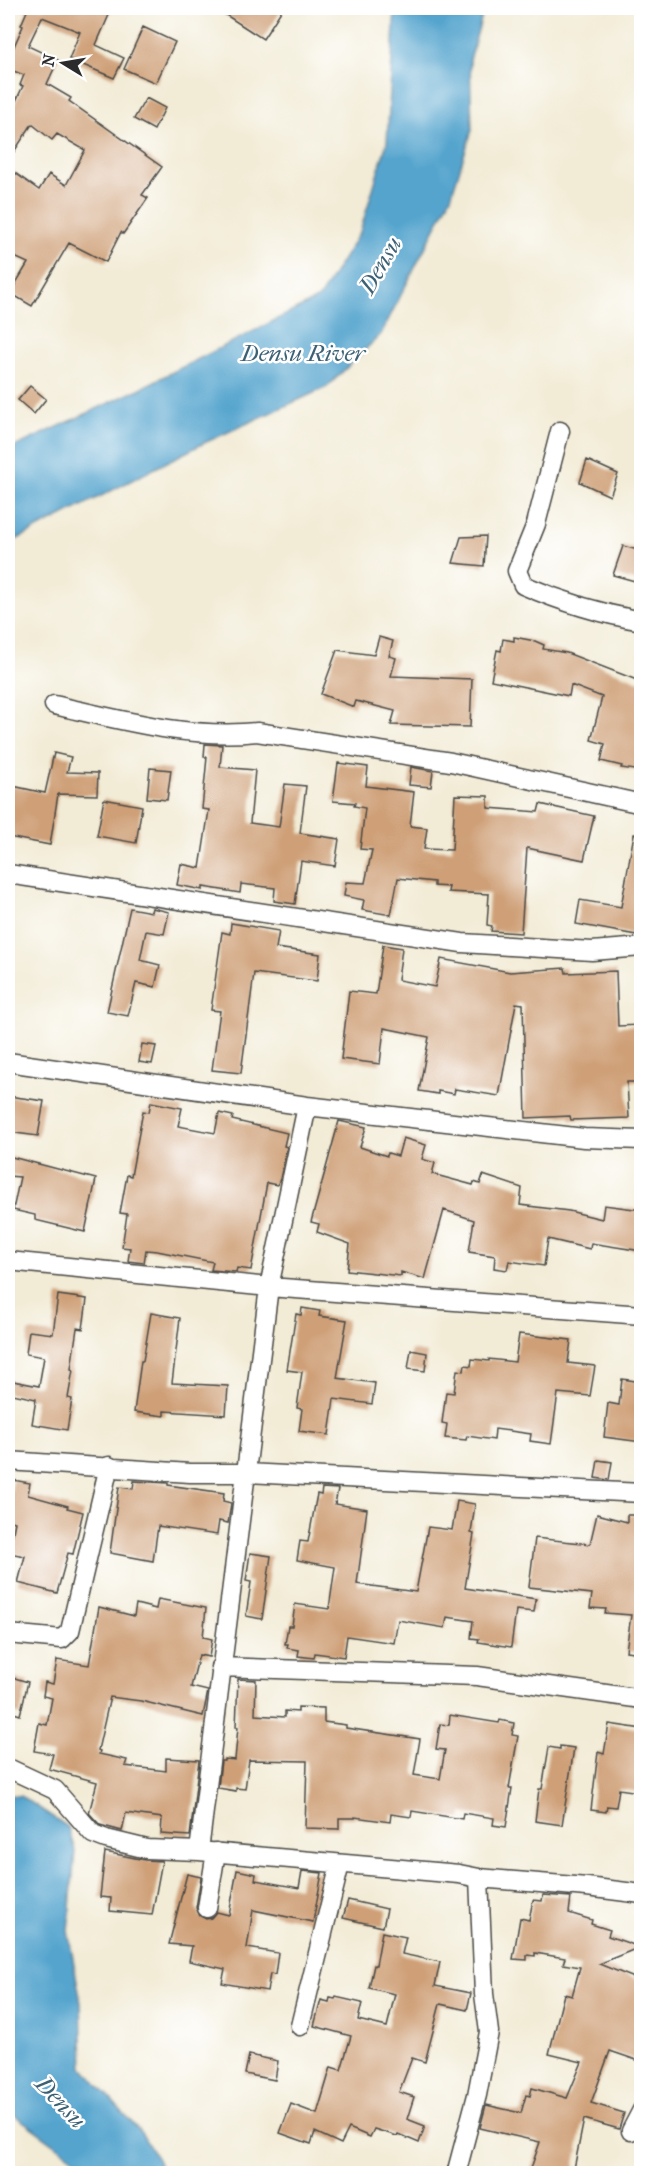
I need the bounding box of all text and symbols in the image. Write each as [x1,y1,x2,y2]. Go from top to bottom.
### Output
north arrow [33,33,93,93]
text: N [38,52,59,68]
water label: Densu [352,232,407,300]
water label: Densu River [239,339,367,367]
water label: Densu [29,2069,92,2134]

